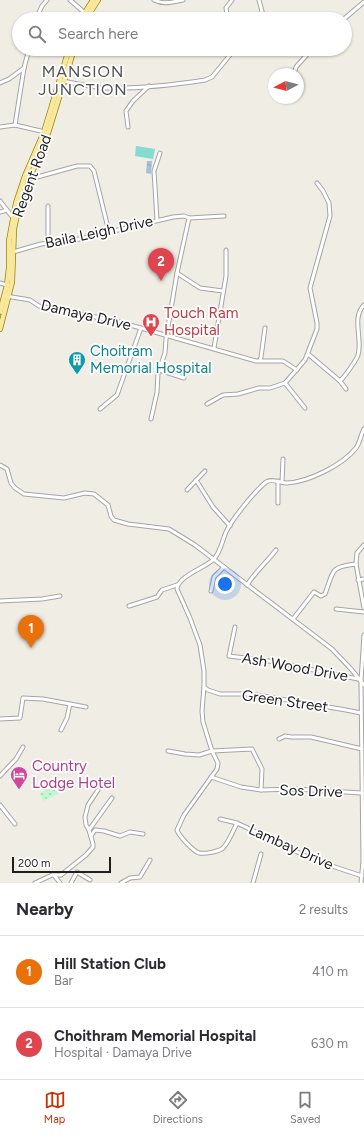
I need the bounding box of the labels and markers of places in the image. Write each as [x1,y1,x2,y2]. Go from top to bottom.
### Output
pin: 2 [148,248,174,281]
place label: Touch Ram Hospital [164,304,238,339]
hospital icon: Touch Ram Hospital [141,312,161,337]
place label: Choitram Memorial Hospital [90,342,211,377]
building icon: Choitram Memorial Hospital [67,350,87,375]
pin: 1 [18,615,44,648]
place label: Country Lodge Hotel [32,757,115,792]
hotel icon: Country Lodge Hotel [9,765,29,790]

